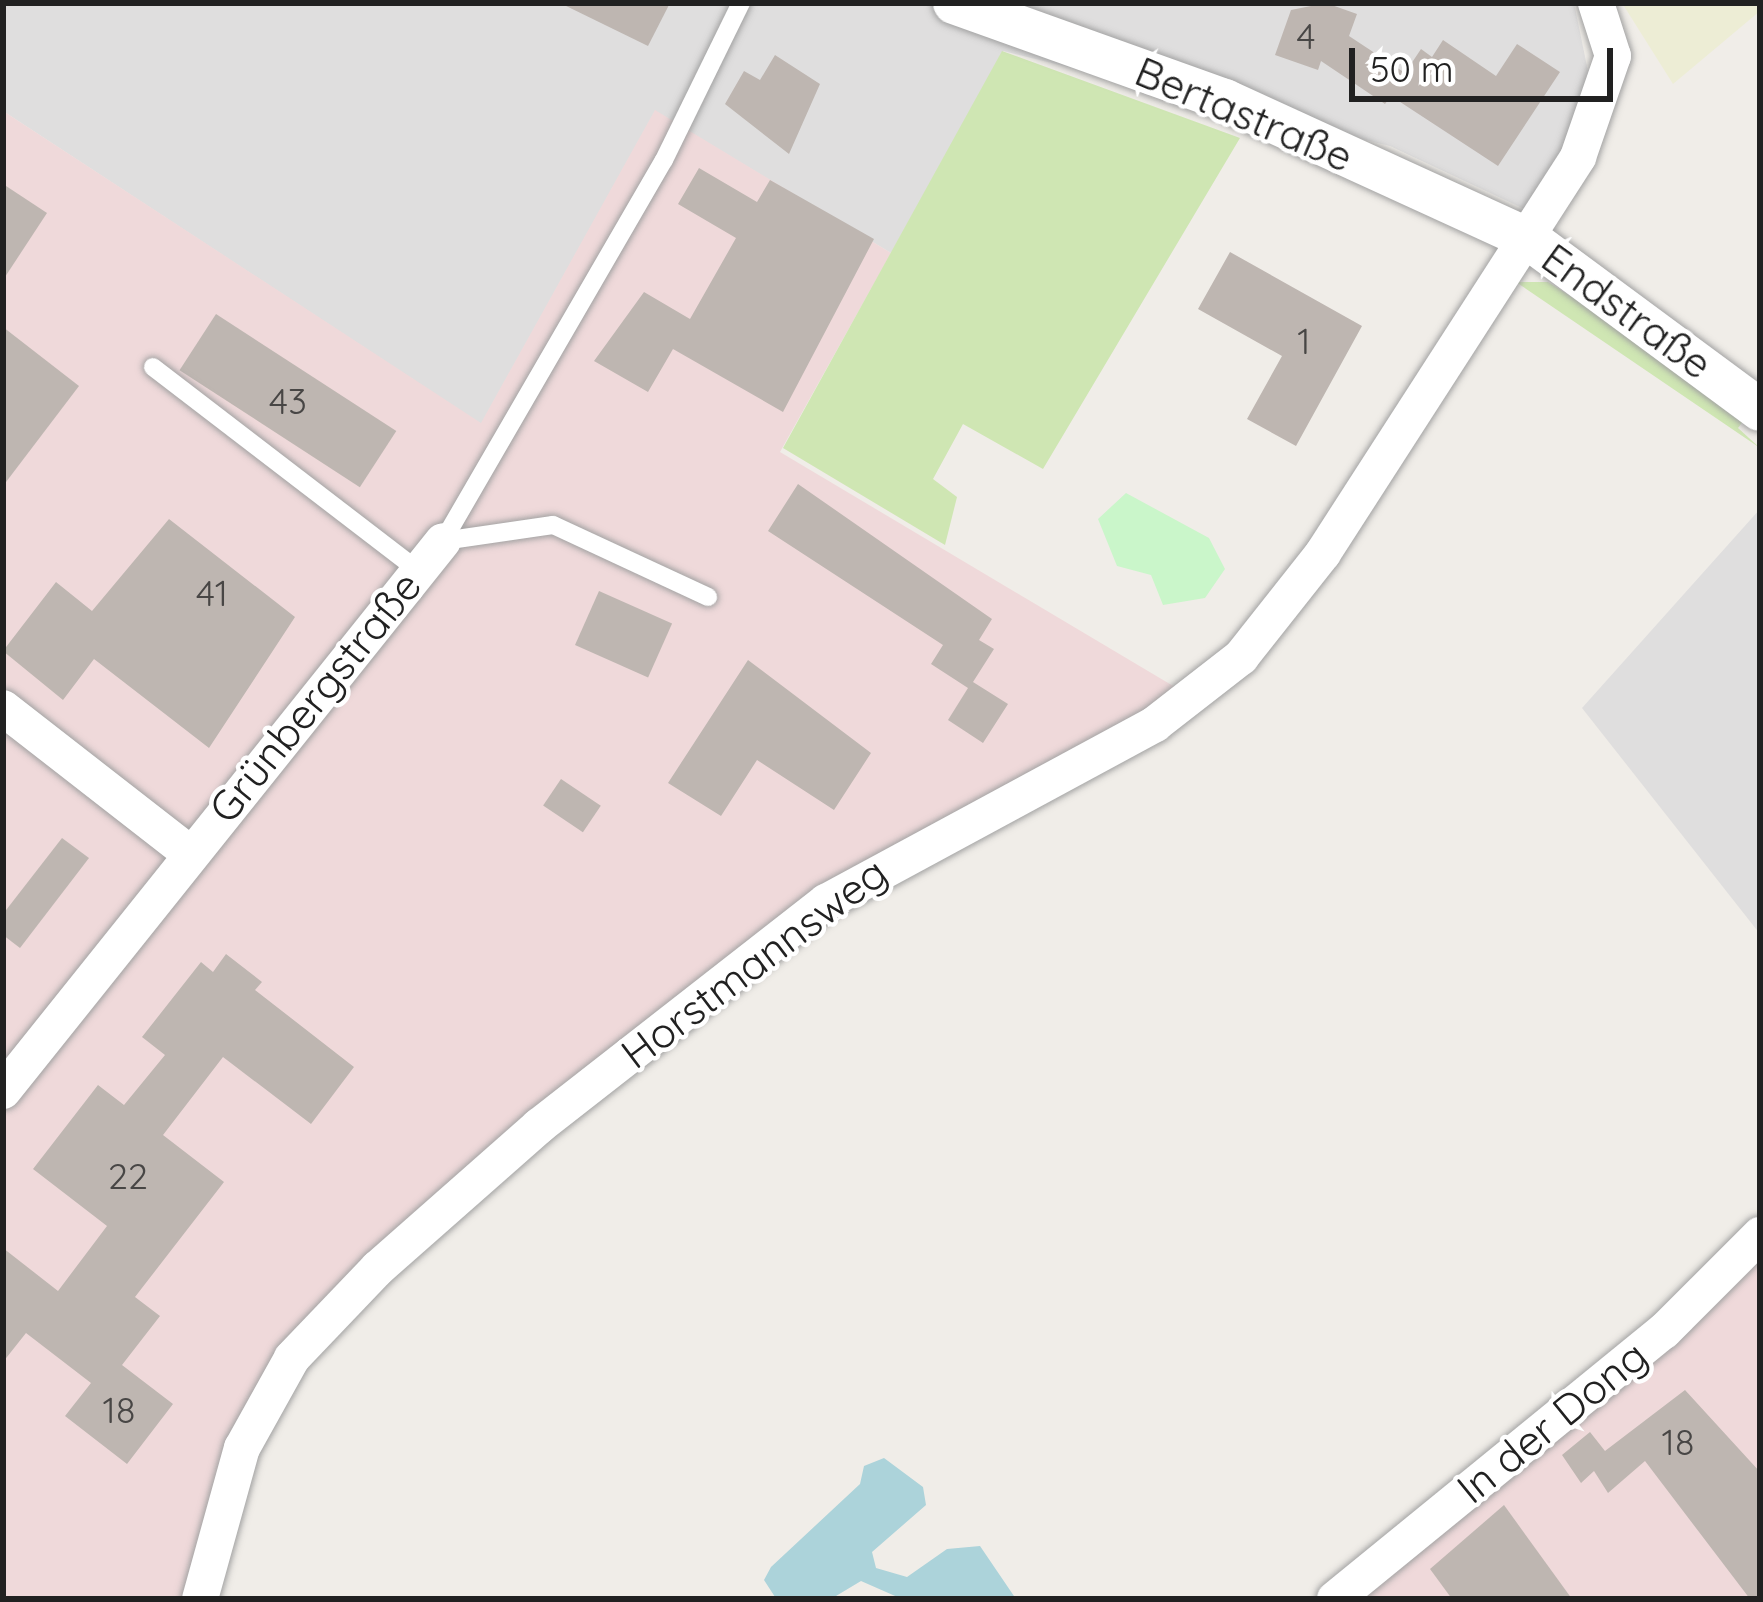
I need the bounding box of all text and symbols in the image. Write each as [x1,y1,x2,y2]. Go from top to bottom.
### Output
house number: 4 [1297,14,1315,58]
scale bar [1355,24,1619,98]
street label: Bertastraße [1128,46,1360,182]
text: 50 m [1370,46,1454,91]
street label: Endstraße [1532,232,1722,390]
house number: 1 [1297,319,1311,363]
house number: 43 [269,379,307,423]
street label: Grünbergstraße [198,561,432,833]
house number: 41 [196,571,228,615]
street label: Horstmannsweg [611,847,897,1079]
house number: 22 [108,1154,148,1198]
street label: In der Dong [1447,1330,1657,1514]
house number: 18 [103,1388,135,1432]
house number: 18 [1662,1420,1694,1464]

